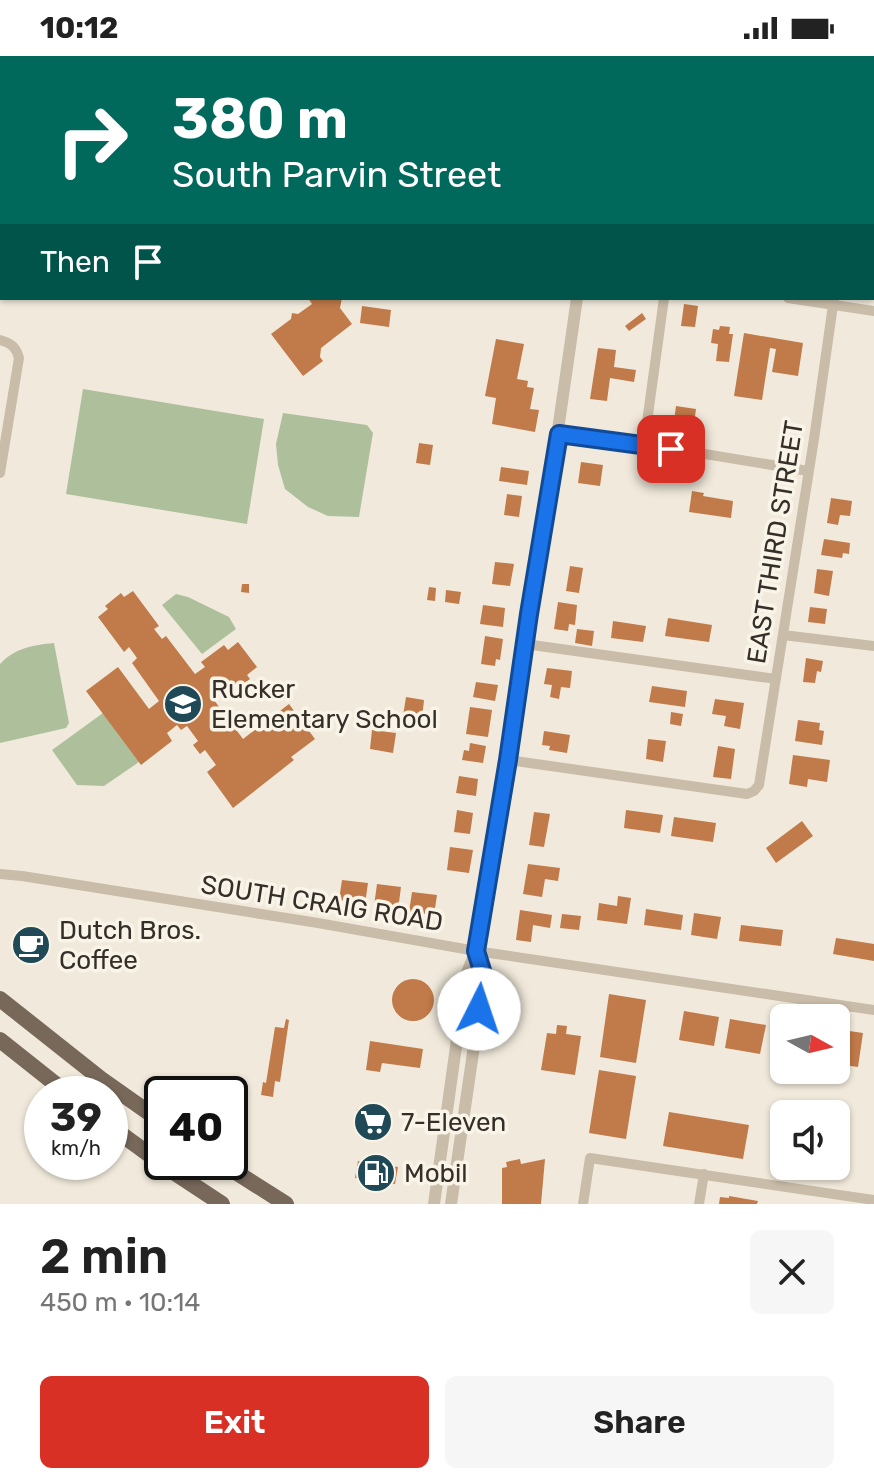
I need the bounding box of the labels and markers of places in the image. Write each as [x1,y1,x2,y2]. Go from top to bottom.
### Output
pin [637,415,705,483]
place label: Rucker Elementary School [211,674,438,735]
school or university icon: Rucker Elementary School [162,683,204,725]
place label: Dutch Bros. Coffee [59,915,201,976]
cafe icon: Dutch Bros. Coffee [10,924,52,966]
supermarket icon: 7-Eleven [352,1101,394,1143]
place label: 7-Eleven [401,1107,506,1138]
fuel station icon: Mobil [355,1152,397,1194]
place label: Mobil [404,1158,468,1189]

